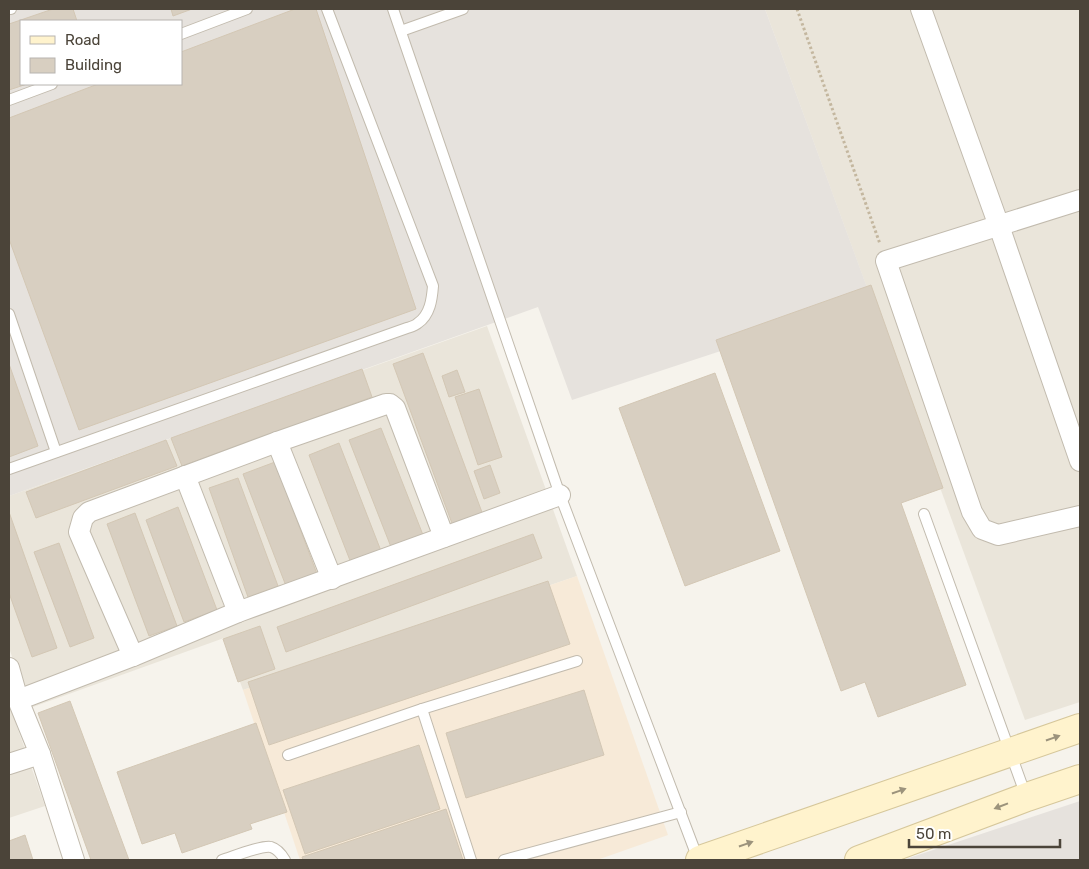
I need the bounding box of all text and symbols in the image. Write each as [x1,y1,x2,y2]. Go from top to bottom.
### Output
legend [20,20,182,85]
text: Road [65,31,101,49]
text: Building [65,56,122,74]
one-way arrow [1046,734,1061,742]
one-way arrow [892,787,907,794]
one-way arrow [994,803,1008,811]
scale bar [909,816,1060,848]
text: 50 m [916,825,951,843]
one-way arrow [738,840,753,847]

